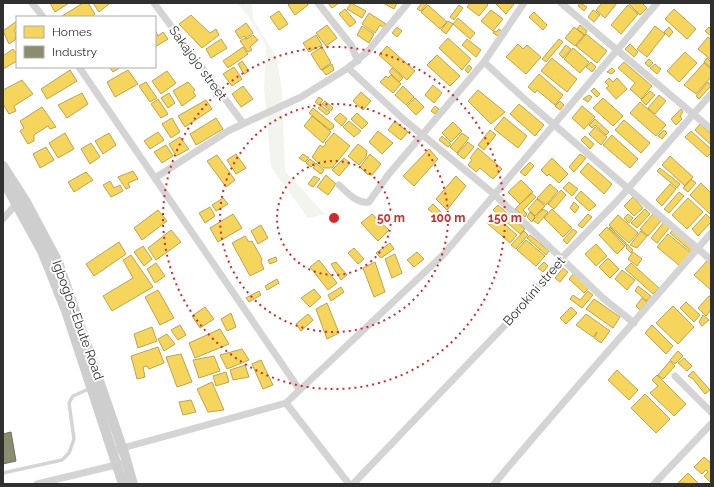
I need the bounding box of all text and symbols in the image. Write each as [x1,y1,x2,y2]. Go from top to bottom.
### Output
legend [16,16,156,68]
street label: Sakajojo street [166,23,230,104]
text: Homes [52,25,92,39]
text: Industry [52,45,98,59]
centre of rings [327,211,341,225]
text: 50 m [377,211,405,225]
text: 100 m [431,211,465,225]
text: 150 m [488,211,522,225]
street label: Borokini street [500,253,568,329]
street label: Igbogbo-Ebute Road [49,258,107,382]

